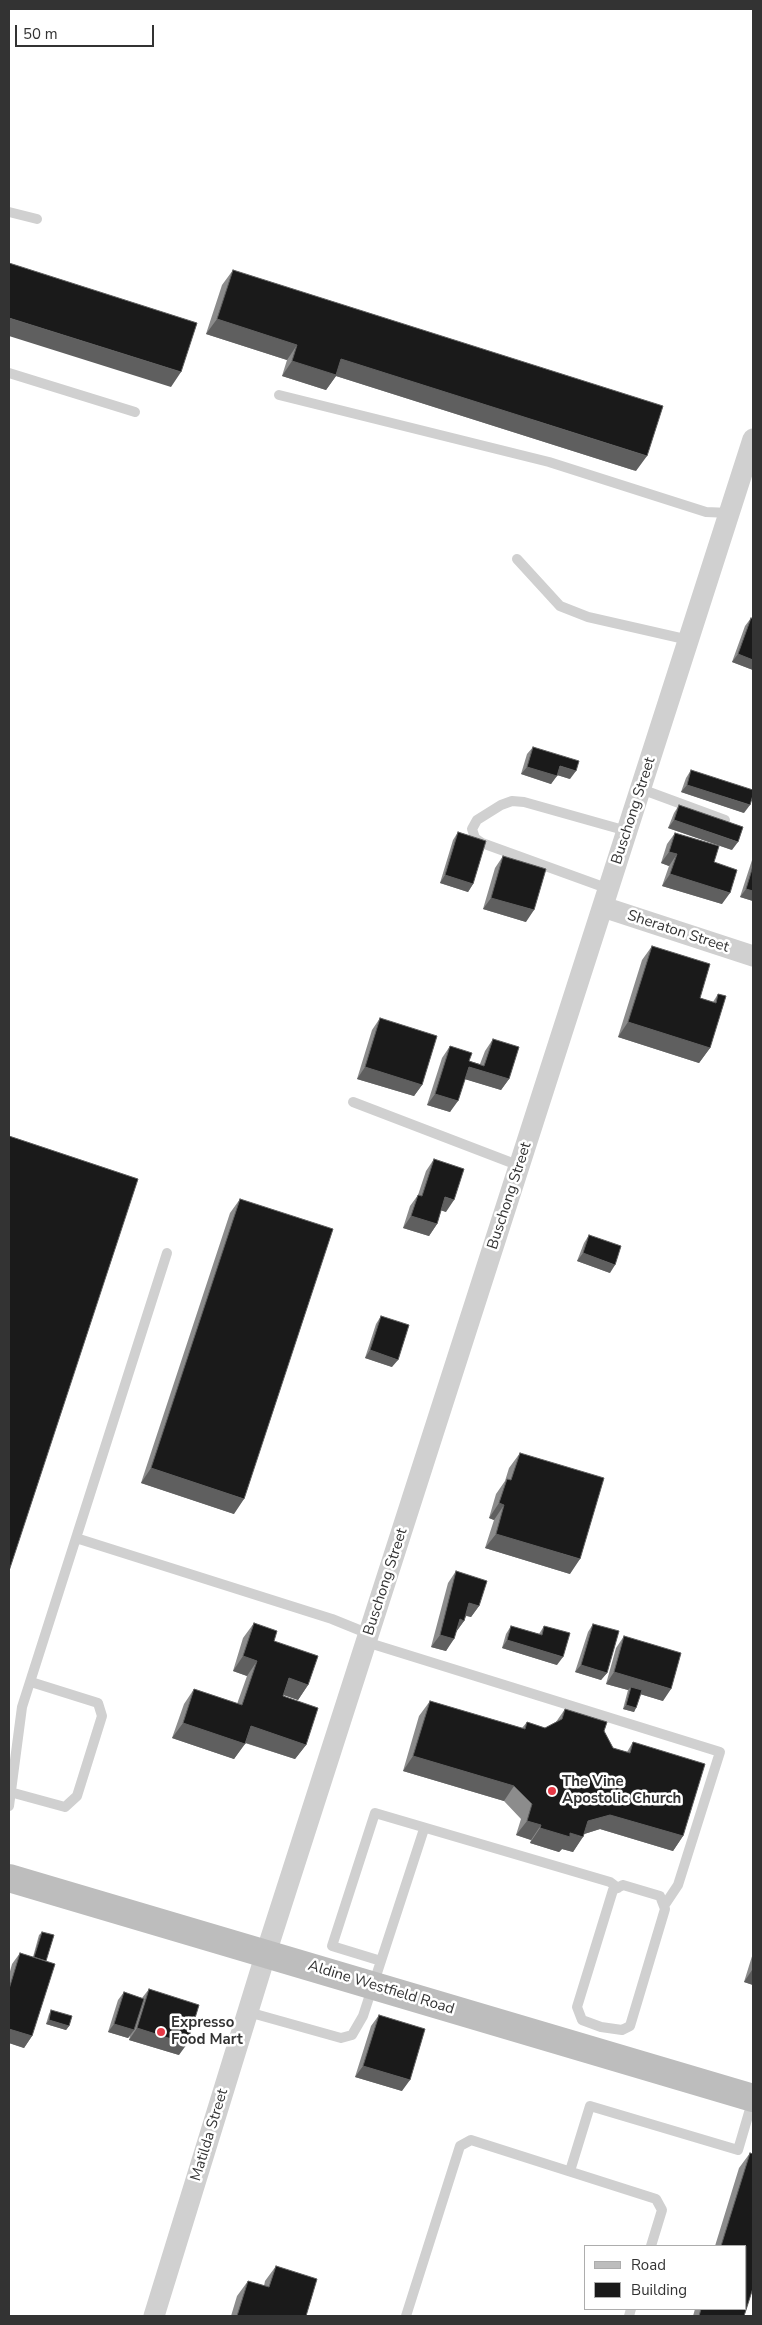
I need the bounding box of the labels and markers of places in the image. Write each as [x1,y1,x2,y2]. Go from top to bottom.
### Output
place label: The Vine Apostolic Church [562,1773,681,1808]
marker: The Vine Apostolic Church [546,1785,558,1797]
place label: Expresso Food Mart [171,2014,243,2049]
marker: Expresso Food Mart [155,2026,167,2038]

